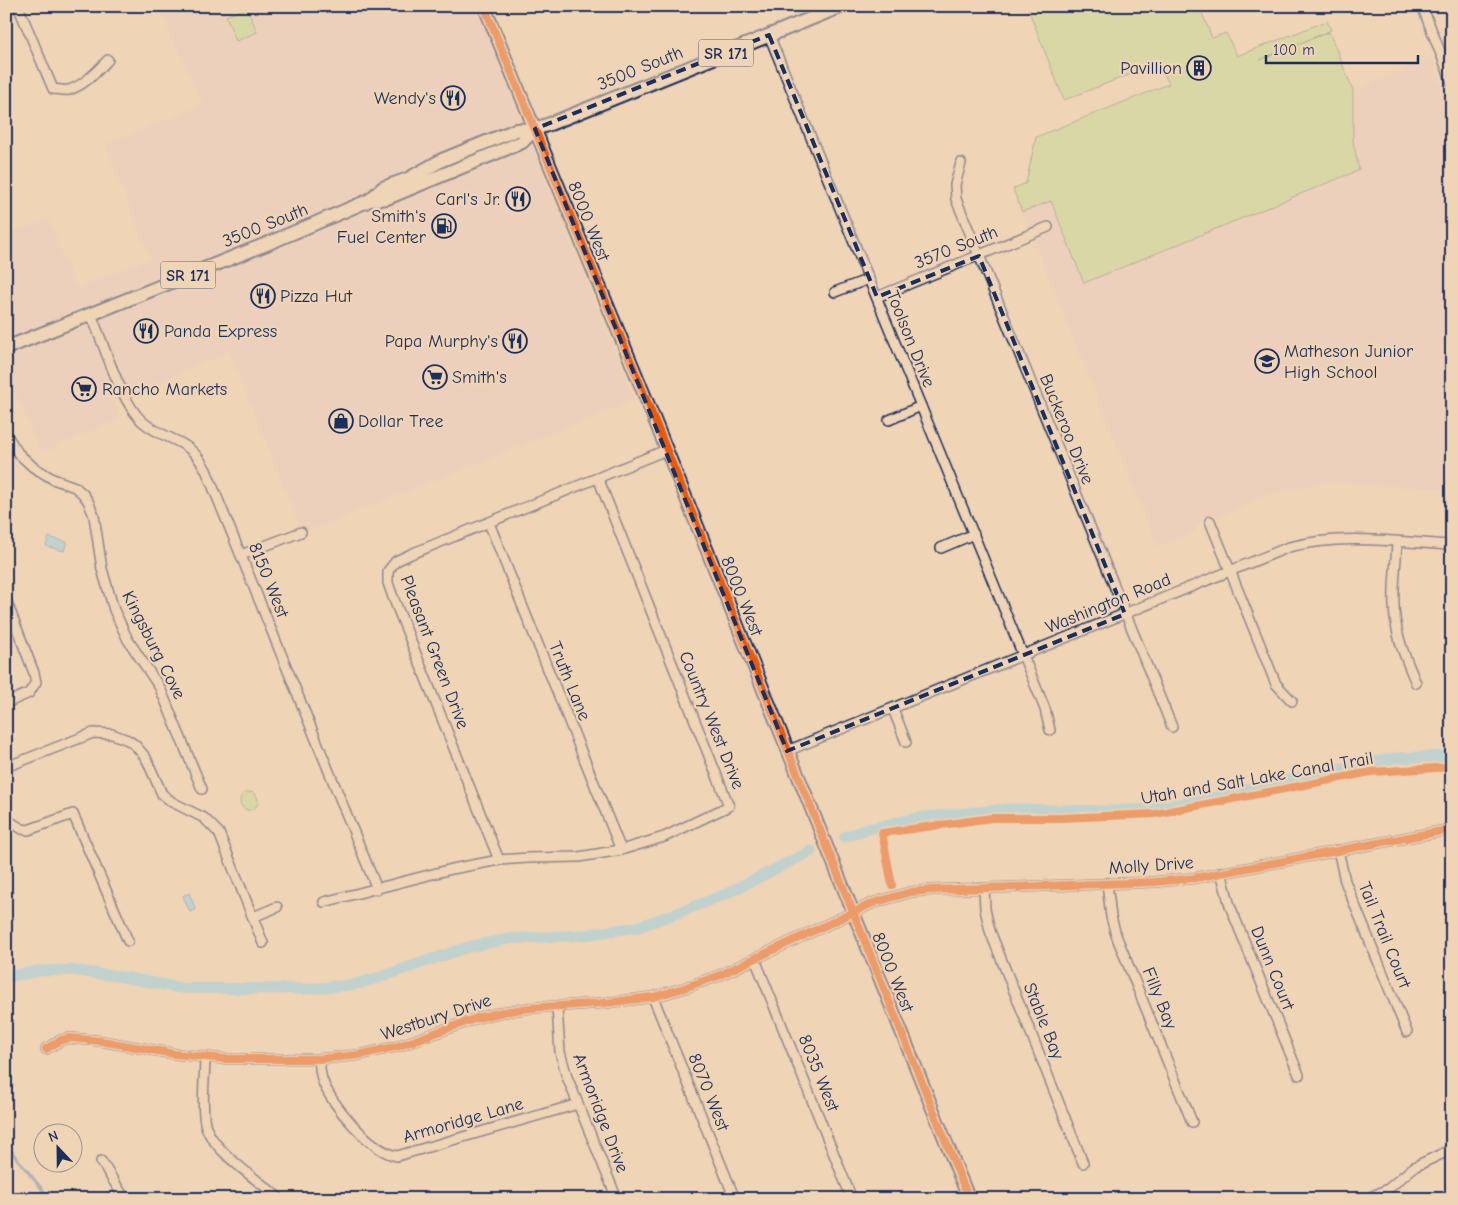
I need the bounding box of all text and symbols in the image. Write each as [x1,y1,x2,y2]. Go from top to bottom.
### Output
scale bar [1266,32,1418,64]
road number: SR 171 [698,40,754,66]
text: 100 m [1273,41,1315,59]
street label: 3500 South [594,42,686,95]
building icon: Pavillion [1186,55,1212,81]
place label: Pavillion [1120,58,1182,79]
restaurant icon: Wendy's [440,85,466,111]
place label: Wendy's [374,88,436,109]
street label: 8000 West [563,178,614,265]
restaurant icon: Carl's Jr. [505,186,531,212]
place label: Carl's Jr. [435,189,500,210]
street label: 3500 South [219,199,311,252]
place label: Smith's Fuel Center [337,206,427,248]
fuel station icon: Smith's Fuel Center [431,213,457,239]
street label: 3570 South [912,221,1001,274]
road number: SR 171 [160,262,216,288]
restaurant icon: Pizza Hut [250,283,276,309]
place label: Pizza Hut [280,286,353,307]
street label: Toolson Drive [882,288,939,391]
restaurant icon: Panda Express [133,318,159,344]
place label: Panda Express [164,321,277,342]
restaurant icon: Papa Murphy's [502,328,528,354]
place label: Papa Murphy's [385,331,498,352]
place label: Matheson Junior High School [1284,341,1414,383]
school or university icon: Matheson Junior High School [1254,348,1280,374]
supermarket icon: Smith's [422,364,448,390]
place label: Smith's [452,367,507,388]
street label: Buckeroo Drive [1035,371,1098,487]
supermarket icon: Rancho Markets [71,376,97,402]
place label: Rancho Markets [102,379,227,400]
shop icon: Dollar Tree [328,408,354,434]
place label: Dollar Tree [358,411,443,432]
street label: 8150 West [244,540,293,622]
street label: 8000 West [716,553,767,640]
street label: Washington Road [1042,569,1174,638]
street label: Pleasant Green Drive [396,573,473,732]
street label: Kingsburg Cove [117,588,190,703]
street label: Truth Lane [544,639,595,724]
street label: Country West Drive [674,648,749,792]
street label: Utah and Salt Lake Canal Trail [1139,748,1375,809]
street label: Molly Drive [1108,852,1194,879]
street label: Tail Trail Court [1354,879,1416,992]
street label: Dunn Court [1246,923,1299,1014]
street label: 8000 West [867,929,918,1016]
street label: Filly Bay [1138,964,1182,1033]
street label: Stable Bay [1019,980,1069,1064]
street label: Westbury Drive [378,990,494,1045]
street label: 8035 West [794,1032,844,1116]
street label: 8070 West [683,1050,734,1135]
street label: Armoridge Drive [568,1051,633,1176]
street label: Armoridge Lane [400,1093,526,1148]
north arrow [32,1122,82,1172]
text: N [46,1127,61,1146]

